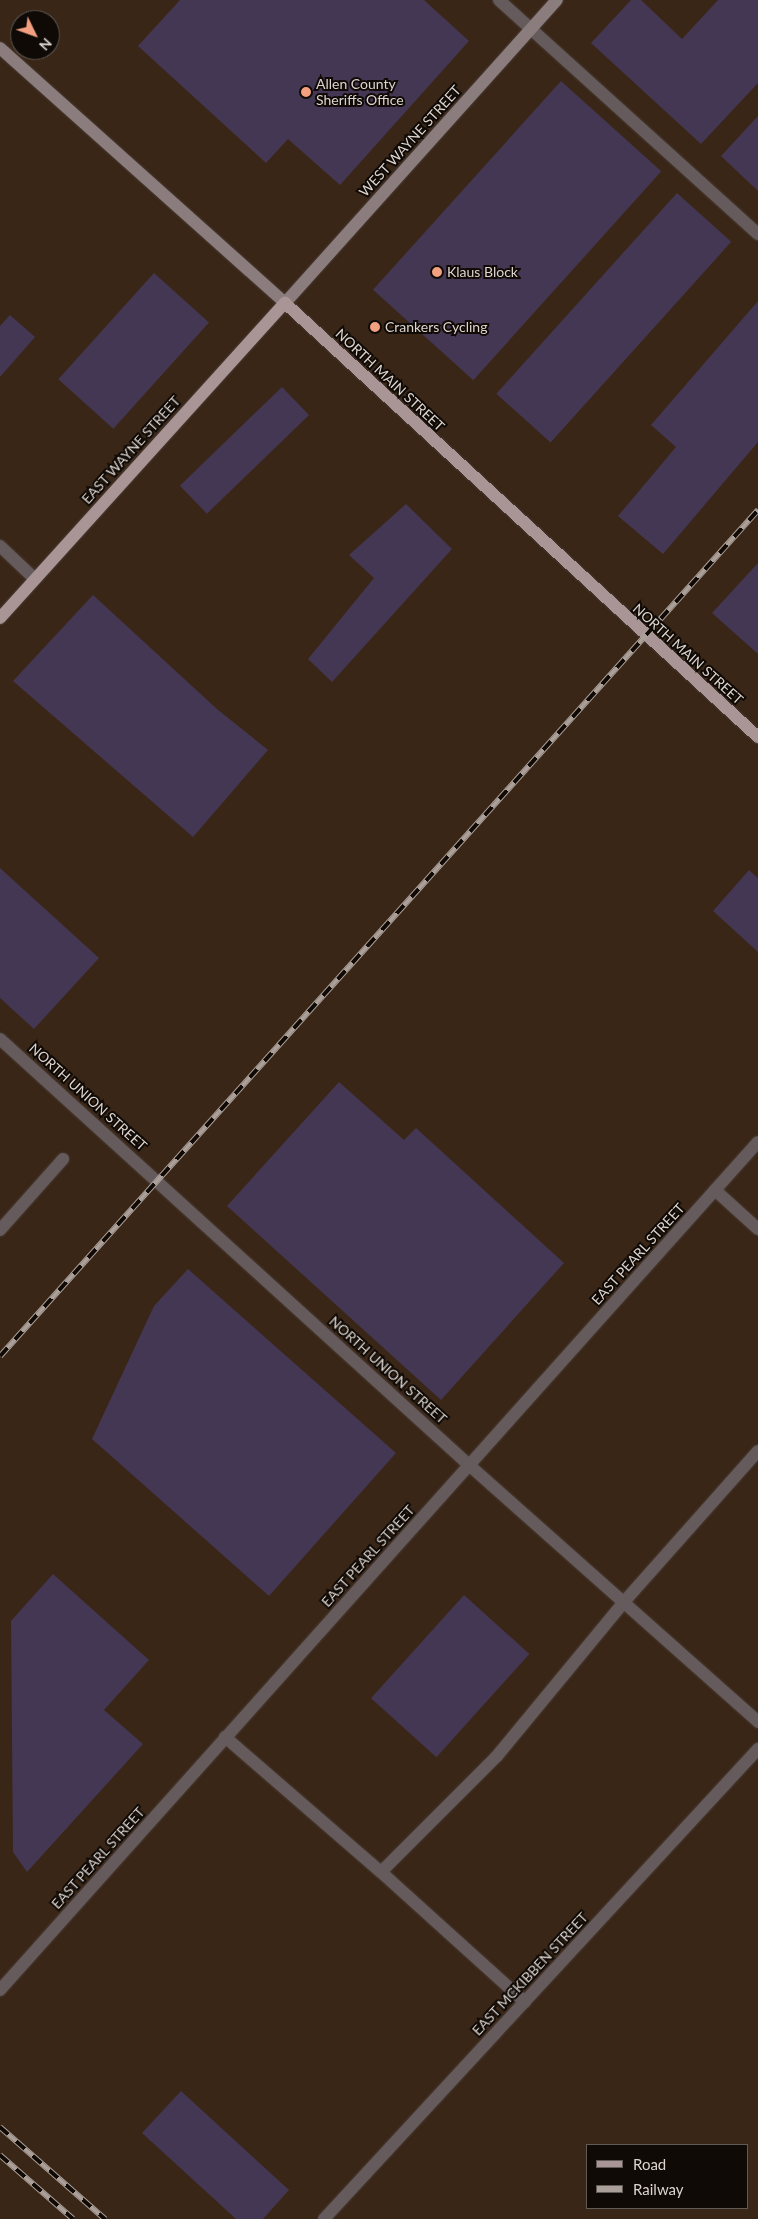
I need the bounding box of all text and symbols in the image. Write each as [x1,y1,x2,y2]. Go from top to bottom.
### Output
north arrow [10,10,60,60]
text: N [36,35,56,54]
place label: Allen County Sheriffs Office [316,76,404,108]
street label: WEST WAYNE STREET [355,82,465,200]
marker: Allen County Sheriffs Office [300,86,312,98]
place label: Klaus Block [447,264,518,280]
marker: Klaus Block [431,266,443,278]
place label: Crankers Cycling [385,319,487,335]
marker: Crankers Cycling [369,321,381,333]
street label: NORTH MAIN STREET [332,325,448,435]
street label: EAST WAYNE STREET [78,393,184,507]
street label: NORTH MAIN STREET [629,600,747,708]
street label: NORTH UNION STREET [26,1040,150,1154]
street label: EAST PEARL STREET [588,1199,688,1309]
street label: NORTH UNION STREET [326,1313,450,1427]
street label: EAST PEARL STREET [318,1501,418,1611]
street label: EAST PEARL STREET [48,1803,148,1913]
street label: EAST MCKIBBEN STREET [469,1909,591,2039]
legend [586,2144,748,2209]
text: Road [633,2155,666,2173]
text: Railway [633,2180,684,2198]

